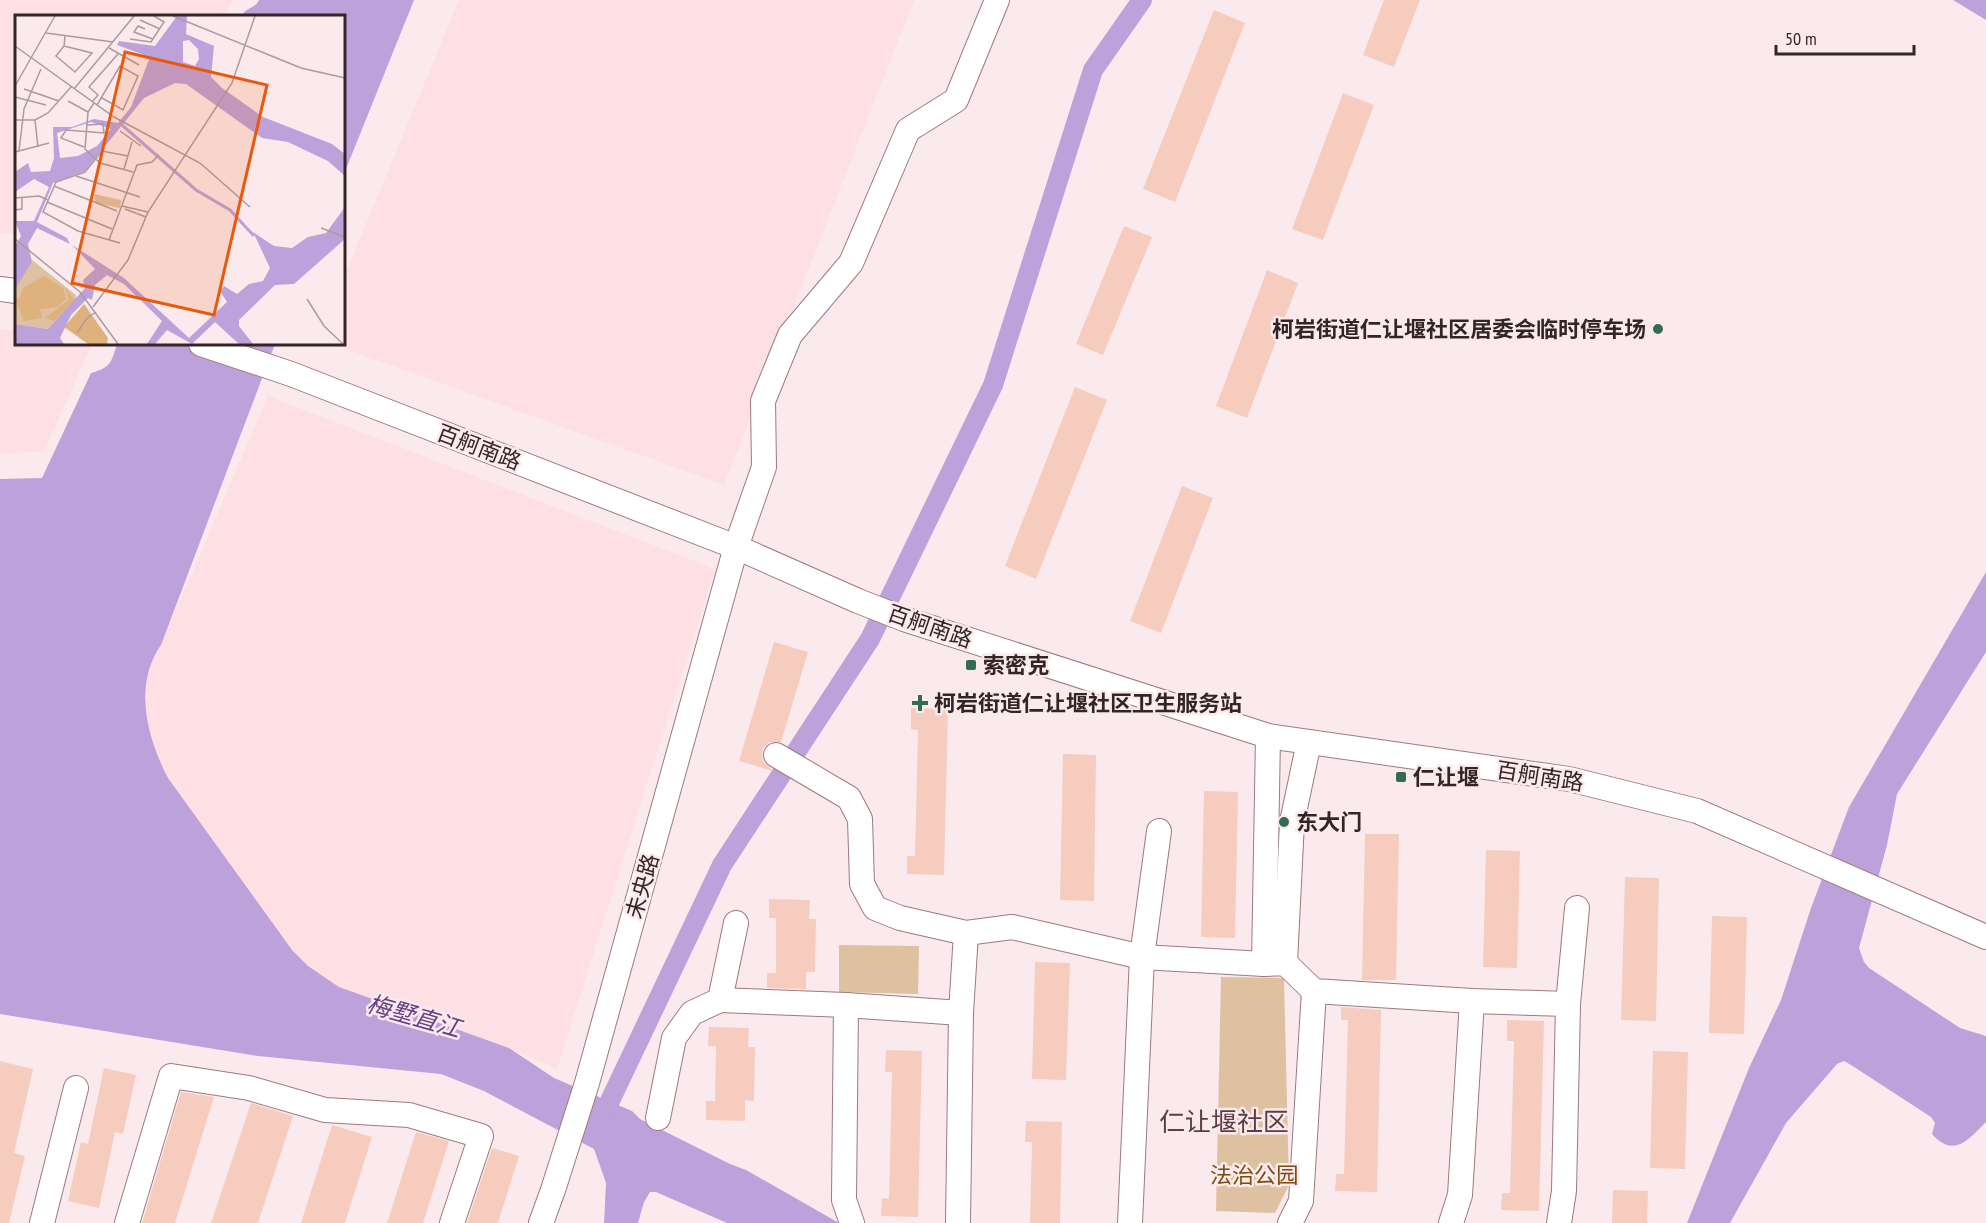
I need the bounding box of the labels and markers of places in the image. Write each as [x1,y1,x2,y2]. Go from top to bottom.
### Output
place label: 柯岩街道仁让堰社区居委会临时停车场 [1272,315,1646,343]
marker: 柯岩街道仁让堰社区居委会临时停车场 [1651,322,1665,336]
place label: 索密克 [983,651,1049,679]
marker: 索密克 [964,658,978,672]
place label: 柯岩街道仁让堰社区卫生服务站 [934,689,1242,717]
marker: 柯岩街道仁让堰社区卫生服务站 [911,694,929,712]
place label: 仁让堰 [1413,763,1479,791]
marker: 仁让堰 [1394,770,1408,784]
place label: 东大门 [1296,808,1362,836]
marker: 东大门 [1277,815,1291,829]

